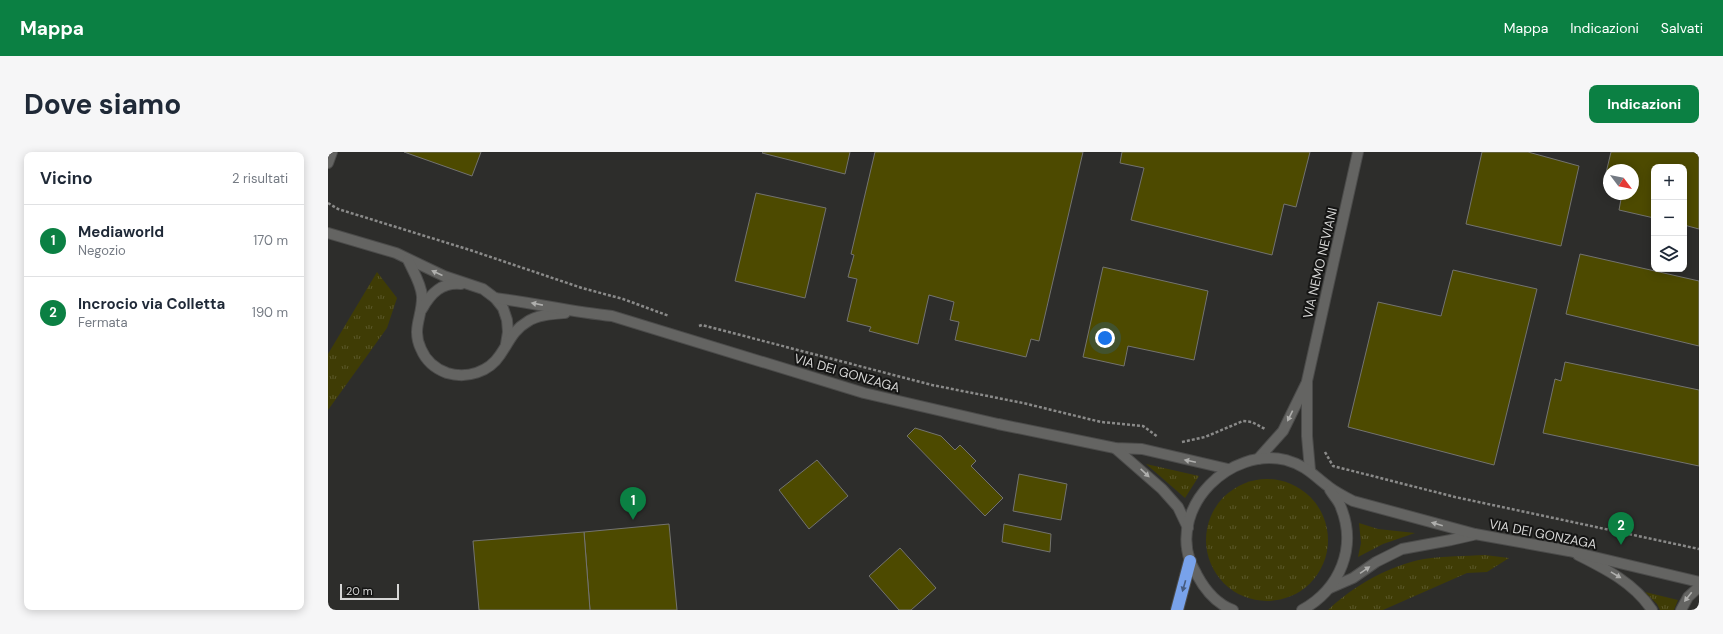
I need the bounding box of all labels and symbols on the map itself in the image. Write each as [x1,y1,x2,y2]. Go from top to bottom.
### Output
north arrow [1603,164,1639,200]
street label: VIA NEMO NEVIANI [1299,206,1341,320]
one-way arrow [432,270,443,276]
one-way arrow [531,300,543,306]
your location [1095,328,1115,348]
street label: VIA DEI GONZAGA [792,350,902,396]
one-way arrow [1287,410,1293,421]
one-way arrow [1183,457,1196,463]
one-way arrow [1140,469,1150,478]
pin: 1 [620,487,646,520]
pin: 2 [1608,512,1634,545]
street label: VIA DEI GONZAGA [1488,515,1599,553]
one-way arrow [1431,521,1443,527]
one-way arrow [1359,566,1370,573]
one-way arrow [1610,572,1622,579]
one-way arrow [1181,580,1187,592]
scale bar [340,582,399,601]
one-way arrow [1684,592,1693,603]

